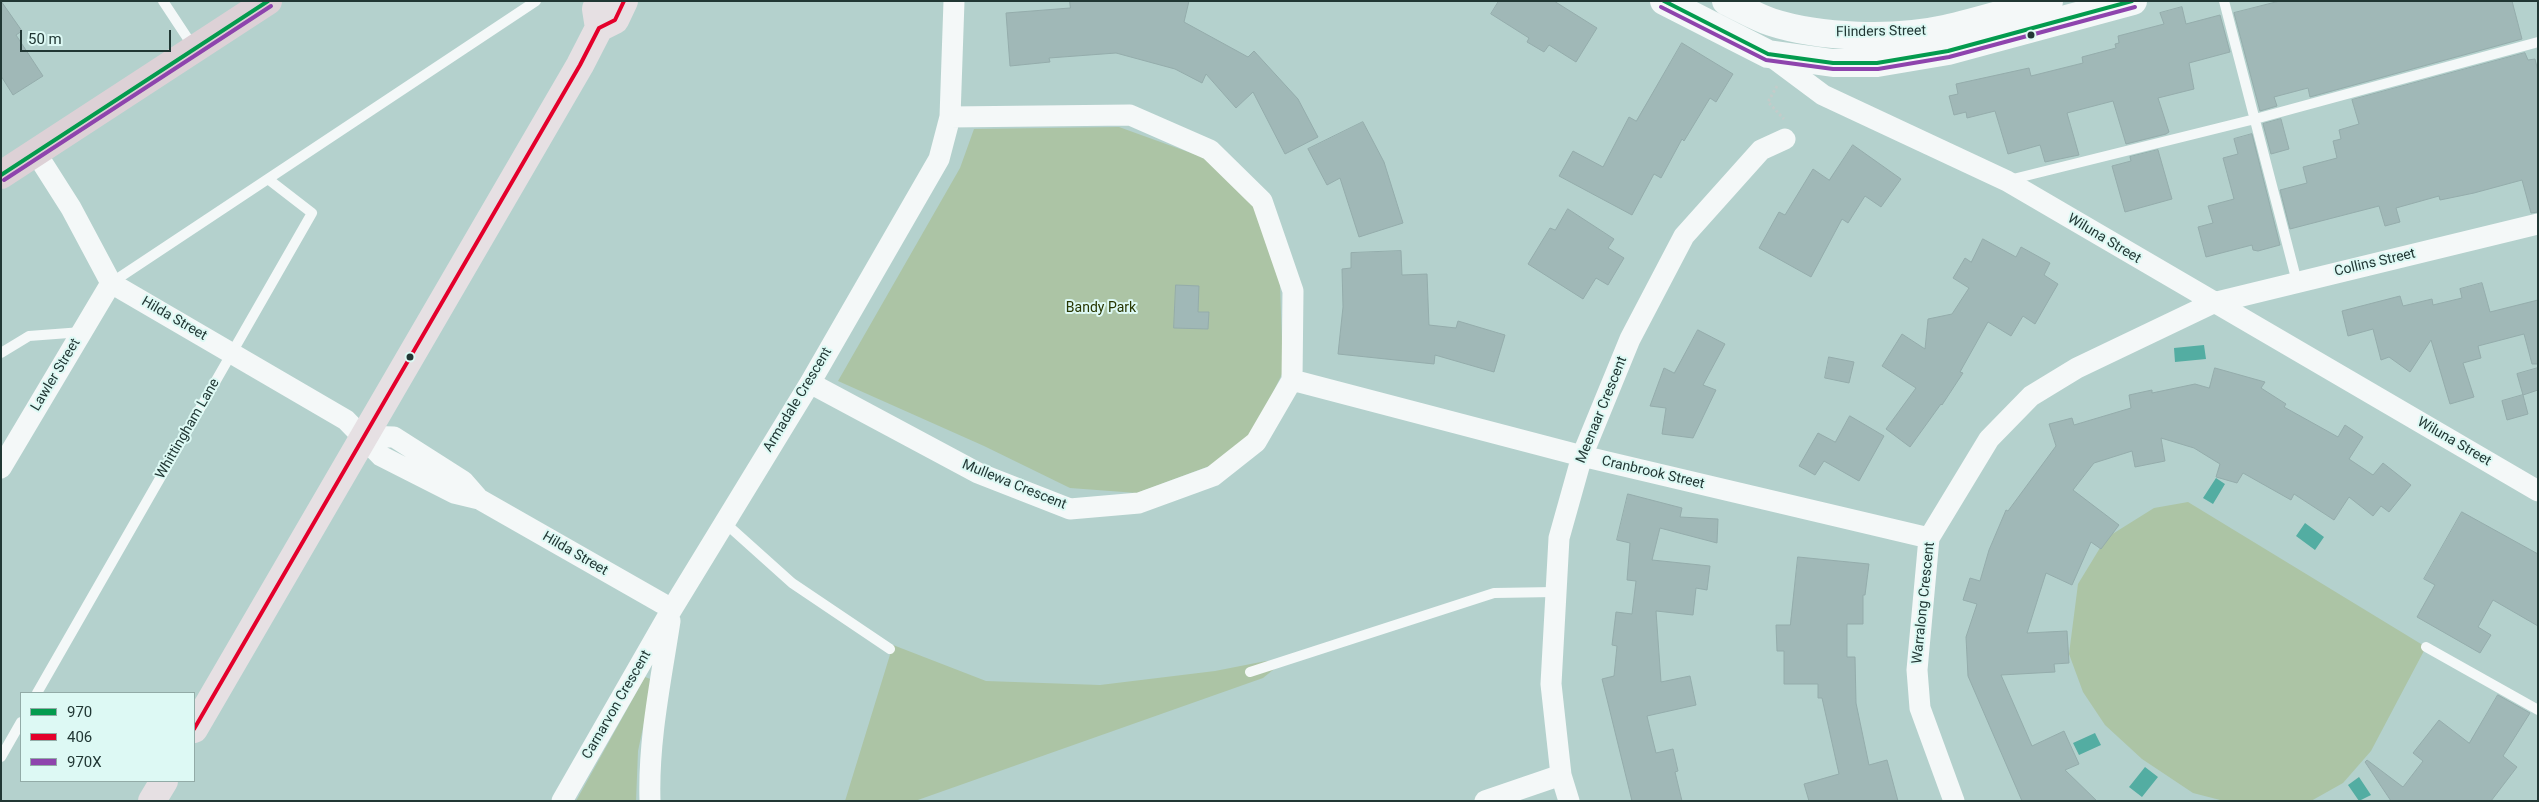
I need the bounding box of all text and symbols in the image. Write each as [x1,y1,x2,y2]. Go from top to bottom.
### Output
scale bar [22,20,174,52]
street label: Flinders Street [1836,23,1926,41]
text: 50 m [28,30,62,48]
unlabelled marker [2026,30,2036,40]
street label: Wiluna Street [2064,211,2144,267]
street label: Collins Street [2333,246,2417,280]
street label: Hilda Street [138,294,210,344]
park label: Bandy Park [1066,300,1136,316]
street label: Lawler Street [28,336,84,414]
street label: Armadale Crescent [760,345,836,455]
unlabelled marker [405,352,415,362]
street label: Meenaar Crescent [1573,354,1631,466]
street label: Whittingham Lane [152,376,224,482]
street label: Wiluna Street [2414,414,2494,470]
street label: Cranbrook Street [1600,453,1706,493]
street label: Mullewa Crescent [959,456,1069,514]
street label: Hilda Street [539,529,611,579]
street label: Warralong Crescent [1909,541,1939,665]
street label: Carnarvon Crescent [579,648,655,762]
legend [20,692,195,782]
text: 970 [67,703,92,721]
text: 406 [67,728,92,746]
text: 970X [67,753,102,771]

